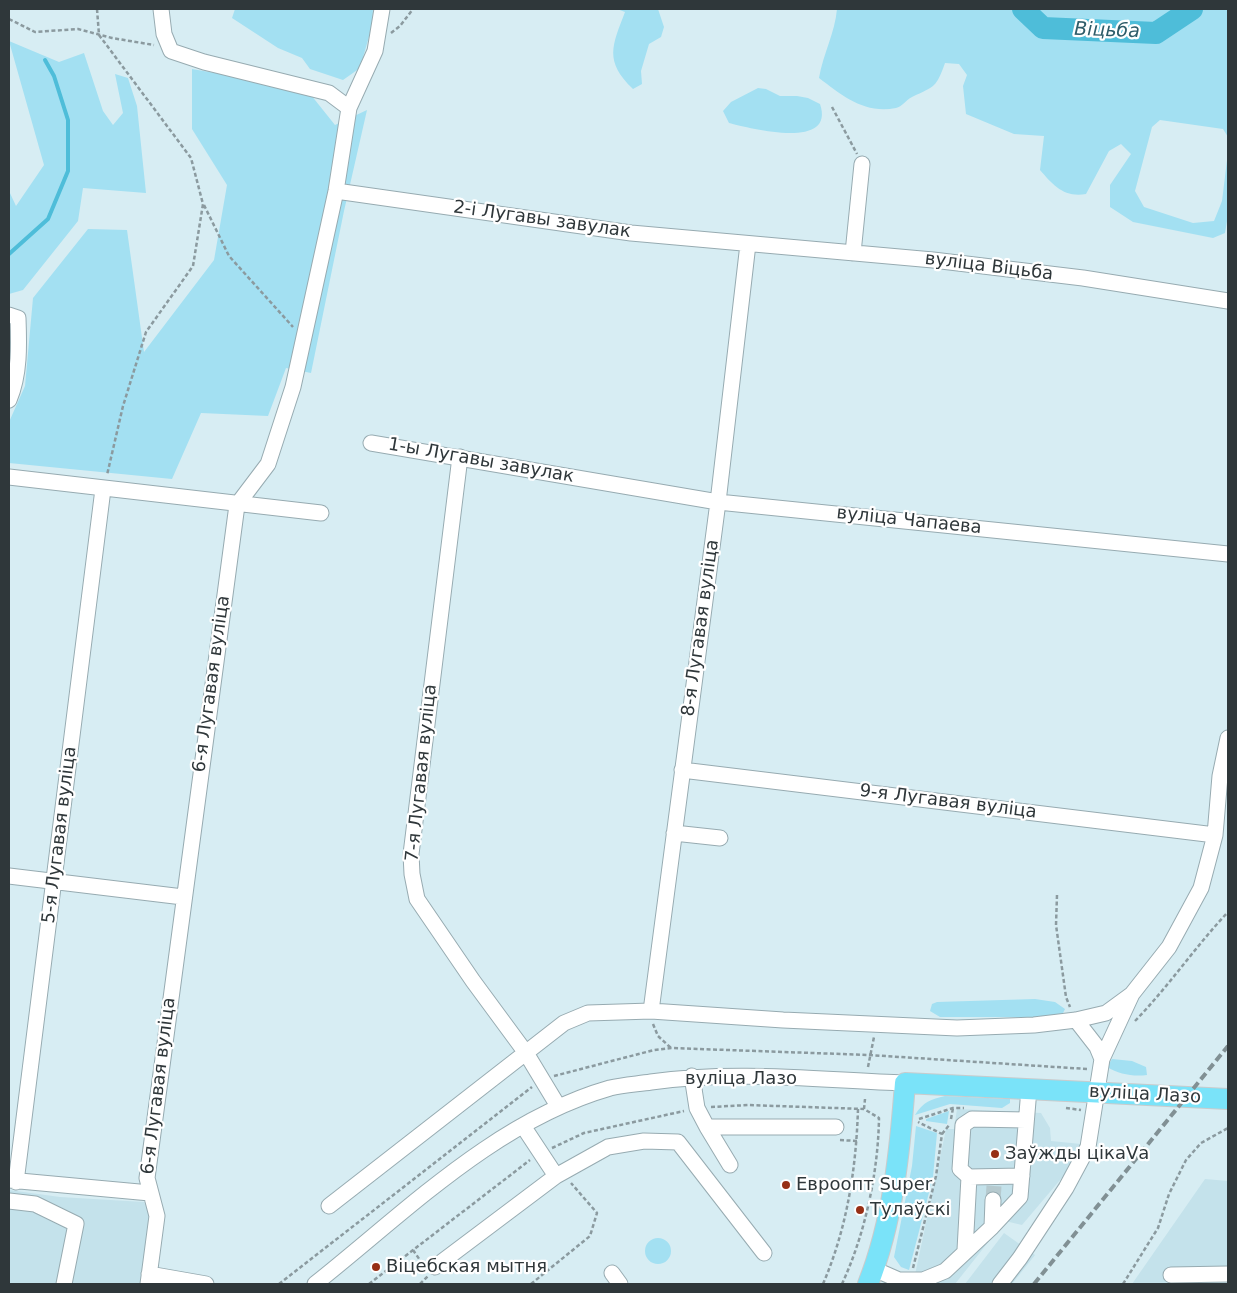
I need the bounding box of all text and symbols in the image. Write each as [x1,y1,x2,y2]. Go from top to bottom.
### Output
water label: Віцьба [1074,18,1140,44]
street label: 2-і Лугавы завулак [452,197,632,243]
street label: вуліца Віцьба [924,248,1054,286]
street label: 1-ы Лугавы завулак [386,434,576,488]
street label: вуліца Чапаева [835,503,983,539]
street label: 8-я Лугавая вуліца [678,538,724,718]
street label: 6-я Лугавая вуліца [189,594,235,774]
street label: 7-я Лугавая вуліца [402,683,442,863]
street label: 5-я Лугавая вуліца [38,745,82,925]
street label: 9-я Лугавая вуліца [858,780,1038,824]
street label: 6-я Лугавая вуліца [137,996,181,1176]
street label: вуліца Лазо [685,1068,797,1090]
street label: вуліца Лазо [1089,1081,1201,1109]
place label: Заўжды цікаVа [1005,1143,1149,1165]
marker: Заўжды цікаVа [989,1148,1001,1160]
place label: Евроопт Super [796,1174,932,1196]
marker: Евроопт Super [780,1179,792,1191]
place label: Тулаўскі [870,1199,951,1221]
marker: Тулаўскі [854,1204,866,1216]
place label: Віцебская мытня [386,1256,547,1278]
marker: Віцебская мытня [370,1261,382,1273]

